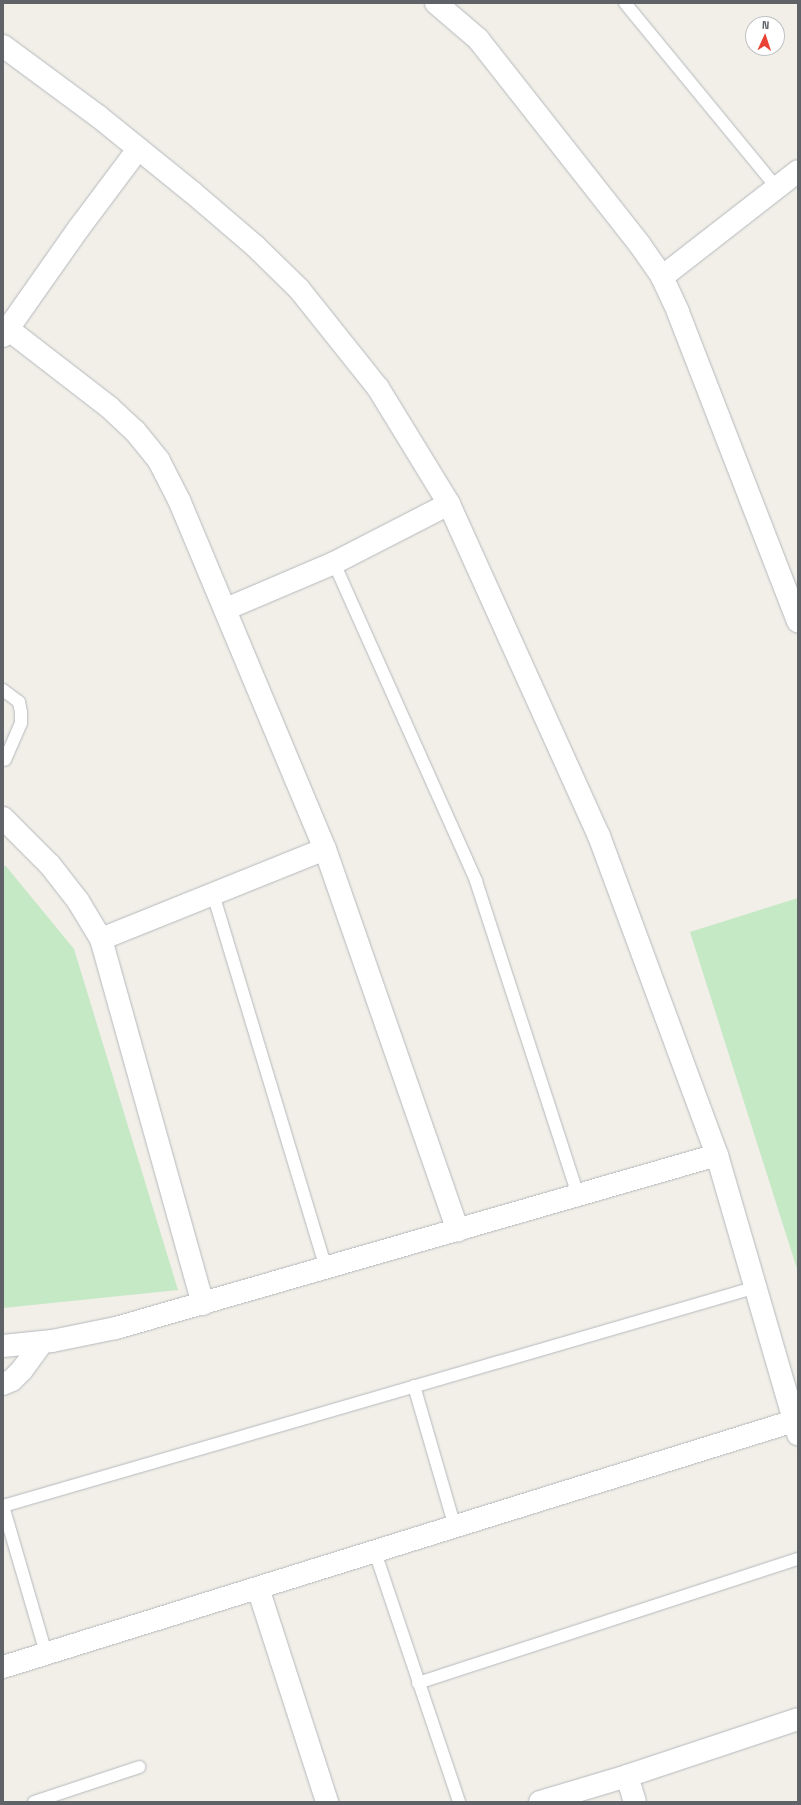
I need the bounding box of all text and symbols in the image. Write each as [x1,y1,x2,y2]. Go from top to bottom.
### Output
north arrow [745,16,785,56]
text: N [762,18,770,32]

